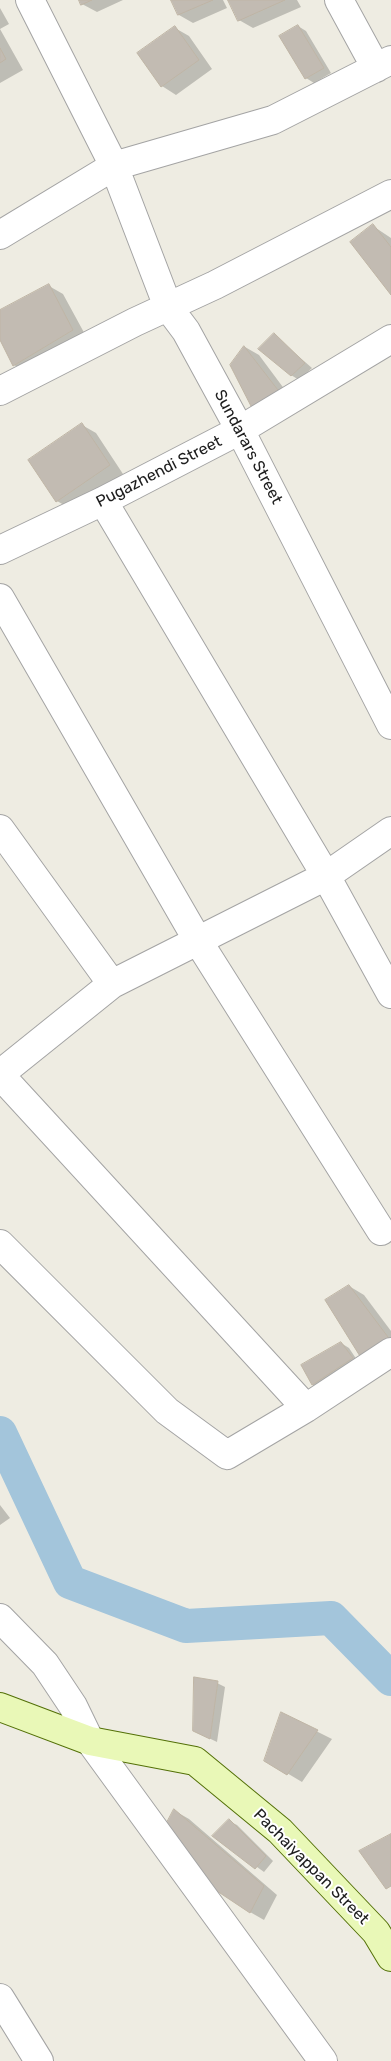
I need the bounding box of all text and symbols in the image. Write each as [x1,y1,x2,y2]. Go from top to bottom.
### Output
street label: Sundarars Street [210,387,286,507]
street label: Pugazhendi Street [93,432,225,512]
street label: Pachaiyappan Street [249,1805,373,1929]

